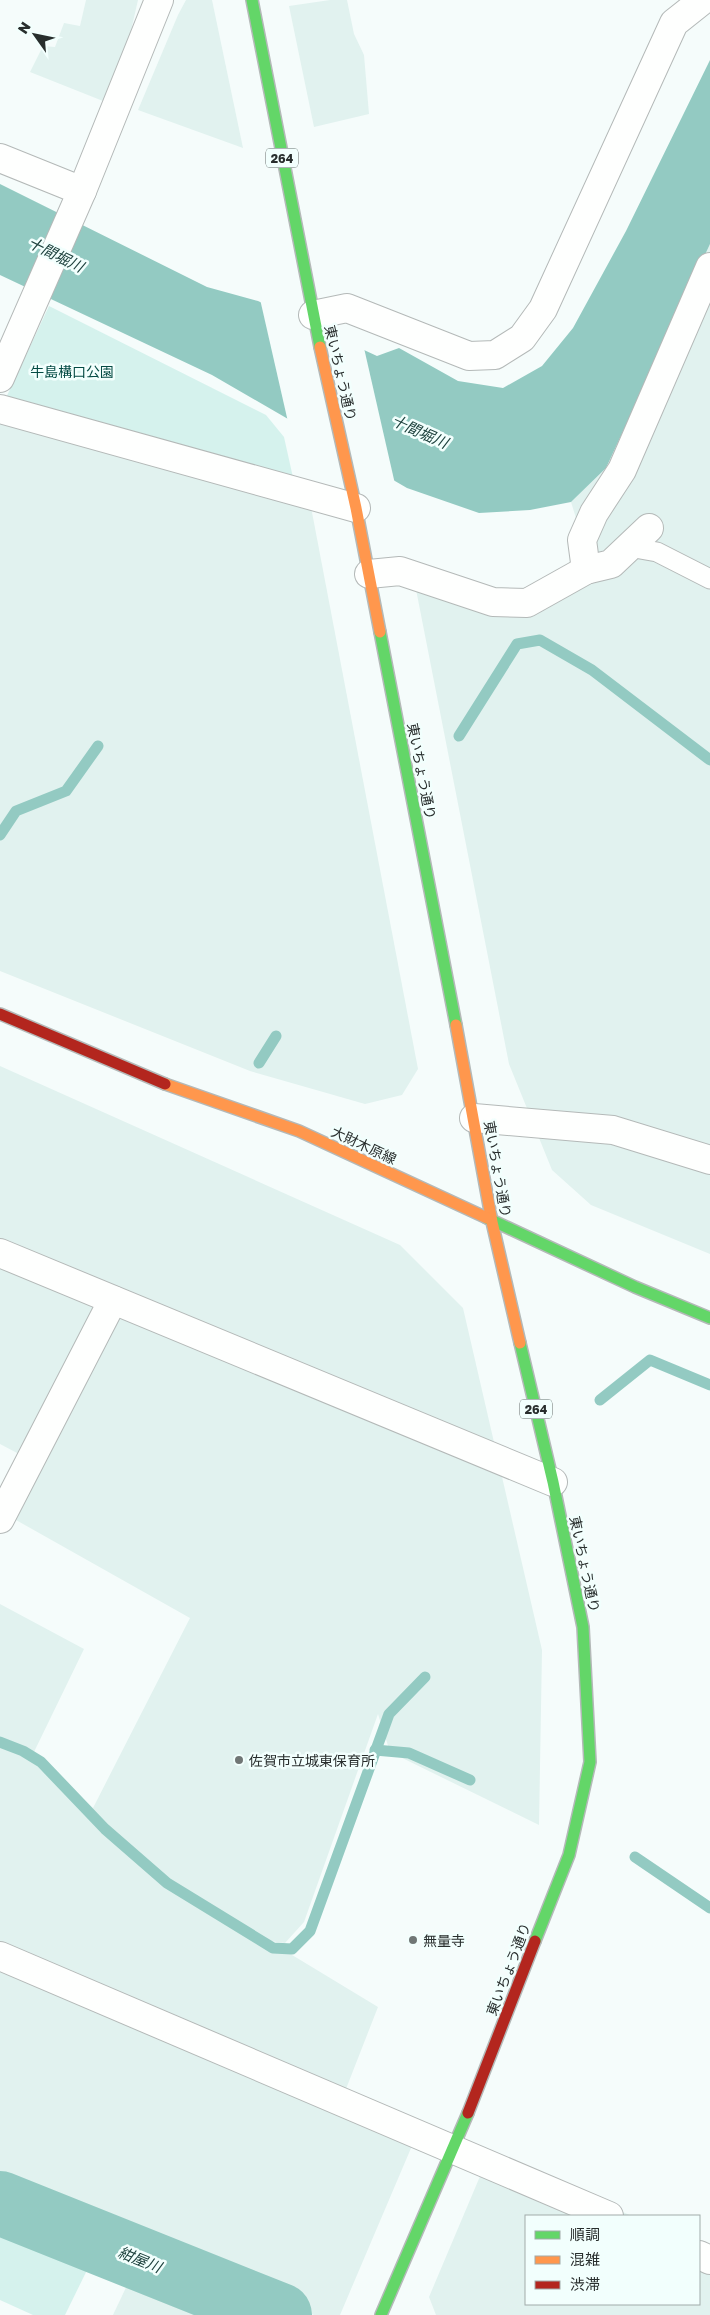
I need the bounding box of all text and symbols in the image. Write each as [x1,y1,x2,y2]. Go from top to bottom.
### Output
north arrow [10,10,60,60]
text: N [14,19,34,37]
road number: 264 [266,148,298,168]
water label: 十間堀川 [25,233,89,276]
street label: 東いちょう通り [322,323,360,423]
park label: 牛島構口公園 [30,363,114,380]
water label: 十間堀川 [389,411,453,452]
street label: 東いちょう通り [404,721,440,821]
street label: 東いちょう通り [481,1119,515,1219]
street label: 大財木原線 [329,1123,399,1167]
road number: 264 [520,1400,552,1418]
street label: 東いちょう通り [566,1514,604,1614]
place label: 佐賀市立城東保育所 [249,1752,375,1769]
marker: 佐賀市立城東保育所 [233,1754,245,1766]
street label: 東いちょう通り [483,1920,533,2018]
place label: 無量寺 [423,1932,465,1949]
marker: 無量寺 [407,1934,419,1946]
legend [525,2215,700,2305]
text: 順調 [570,2225,600,2243]
water label: 紺屋川 [116,2242,166,2277]
text: 混雑 [570,2250,600,2268]
text: 渋滞 [570,2275,600,2293]

